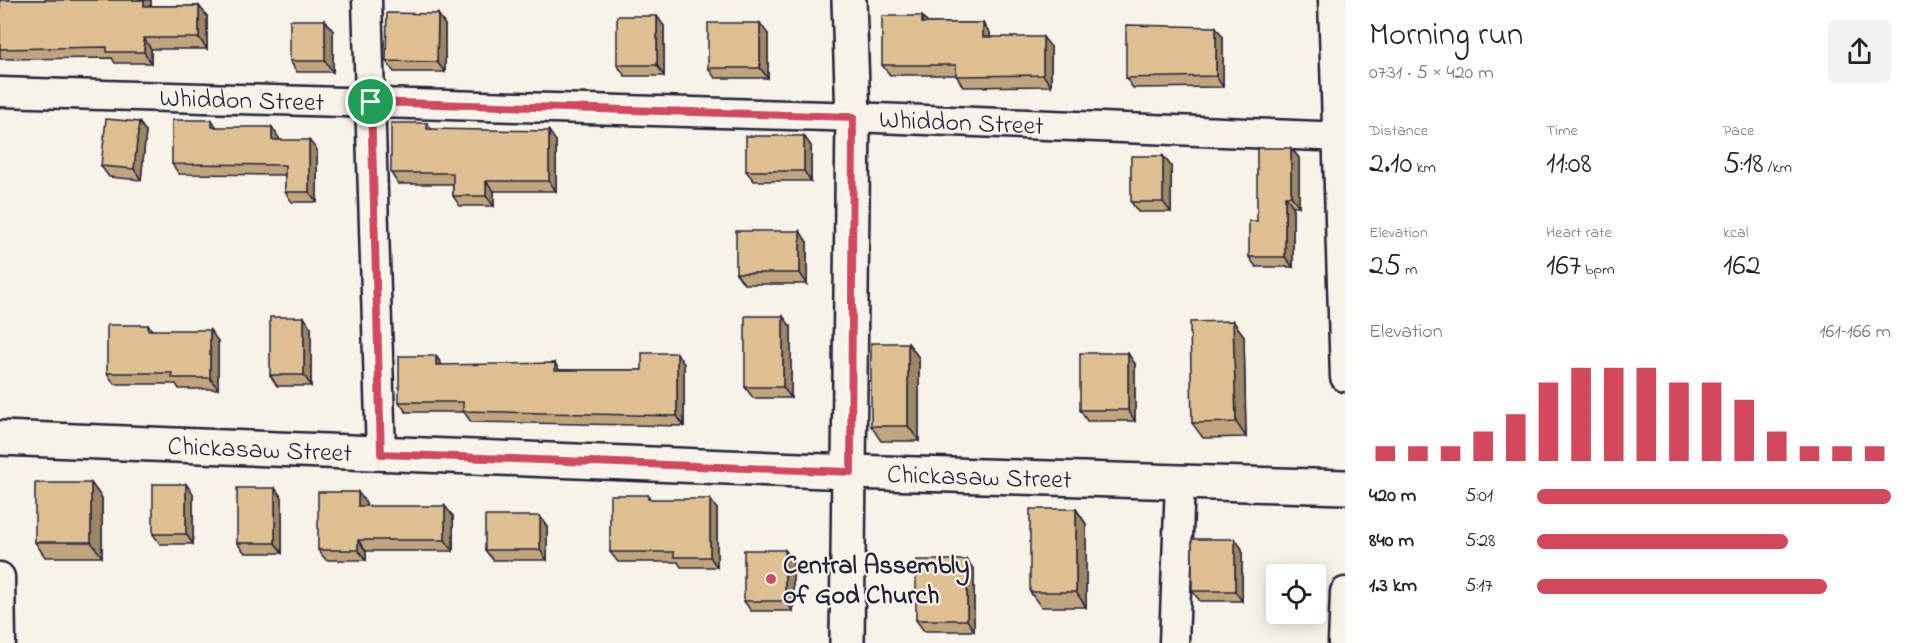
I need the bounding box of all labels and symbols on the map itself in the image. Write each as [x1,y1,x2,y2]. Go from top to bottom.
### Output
pin [345,76,396,127]
street label: Whiddon Street [159,81,325,123]
street label: Whiddon Street [878,102,1045,147]
street label: Chickasaw Street [167,429,353,474]
street label: Chickasaw Street [886,457,1072,501]
place label: Central Assembly of God Church [783,548,970,616]
marker: Central Assembly of God Church [764,572,778,586]

